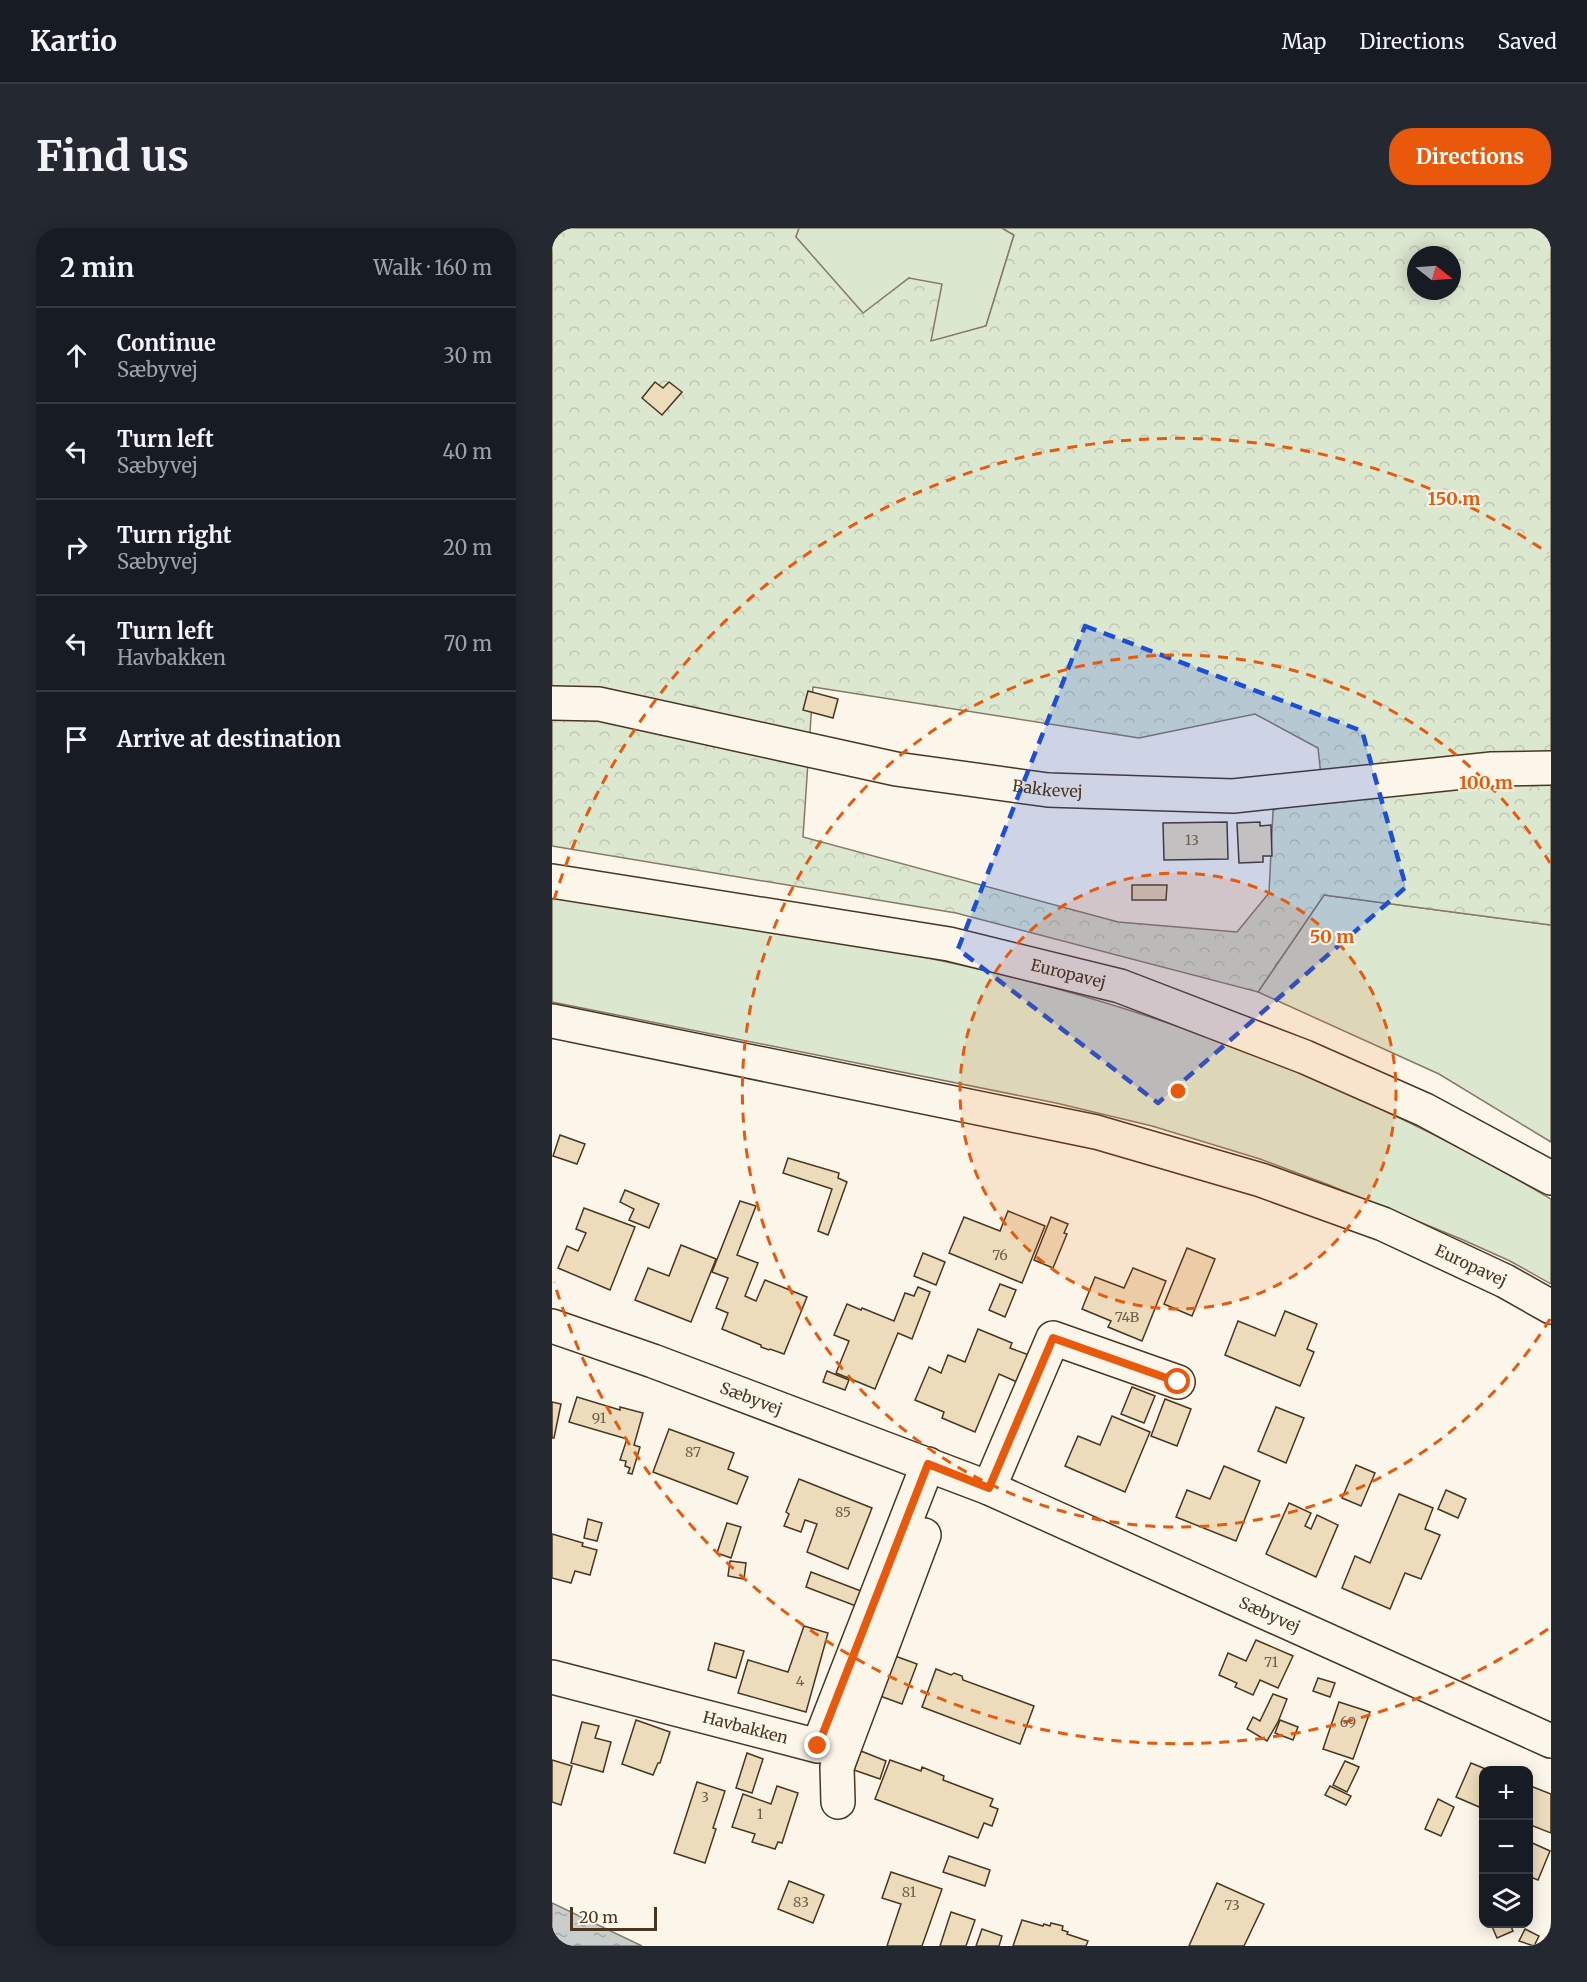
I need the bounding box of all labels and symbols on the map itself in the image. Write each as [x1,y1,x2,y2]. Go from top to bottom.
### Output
north arrow [1407,246,1461,300]
text: 150 m [1428,487,1480,510]
text: 100 m [1459,771,1513,794]
street label: Bakkevej [1011,775,1083,801]
house number: 13 [1185,831,1199,849]
text: 50 m [1310,925,1354,948]
street label: Europavej [1029,954,1108,992]
centre of rings [1168,1081,1188,1101]
street label: Europavej [1432,1240,1510,1290]
house number: 76 [992,1246,1008,1264]
house number: 74B [1115,1308,1139,1326]
route start [1164,1368,1190,1394]
street label: Sæbyvej [717,1377,785,1419]
house number: 91 [592,1409,606,1427]
house number: 87 [685,1443,701,1461]
house number: 85 [835,1503,851,1521]
street label: Sæbyvej [1236,1592,1303,1637]
house number: 71 [1264,1653,1278,1671]
house number: 4 [796,1672,805,1690]
street label: Havbakken [701,1707,791,1748]
house number: 69 [1340,1713,1356,1731]
route end [804,1732,830,1758]
house number: 3 [701,1788,709,1806]
house number: 1 [757,1805,763,1823]
house number: 81 [902,1883,916,1901]
house number: 83 [793,1893,809,1911]
house number: 73 [1224,1896,1240,1914]
scale bar [570,1904,657,1932]

